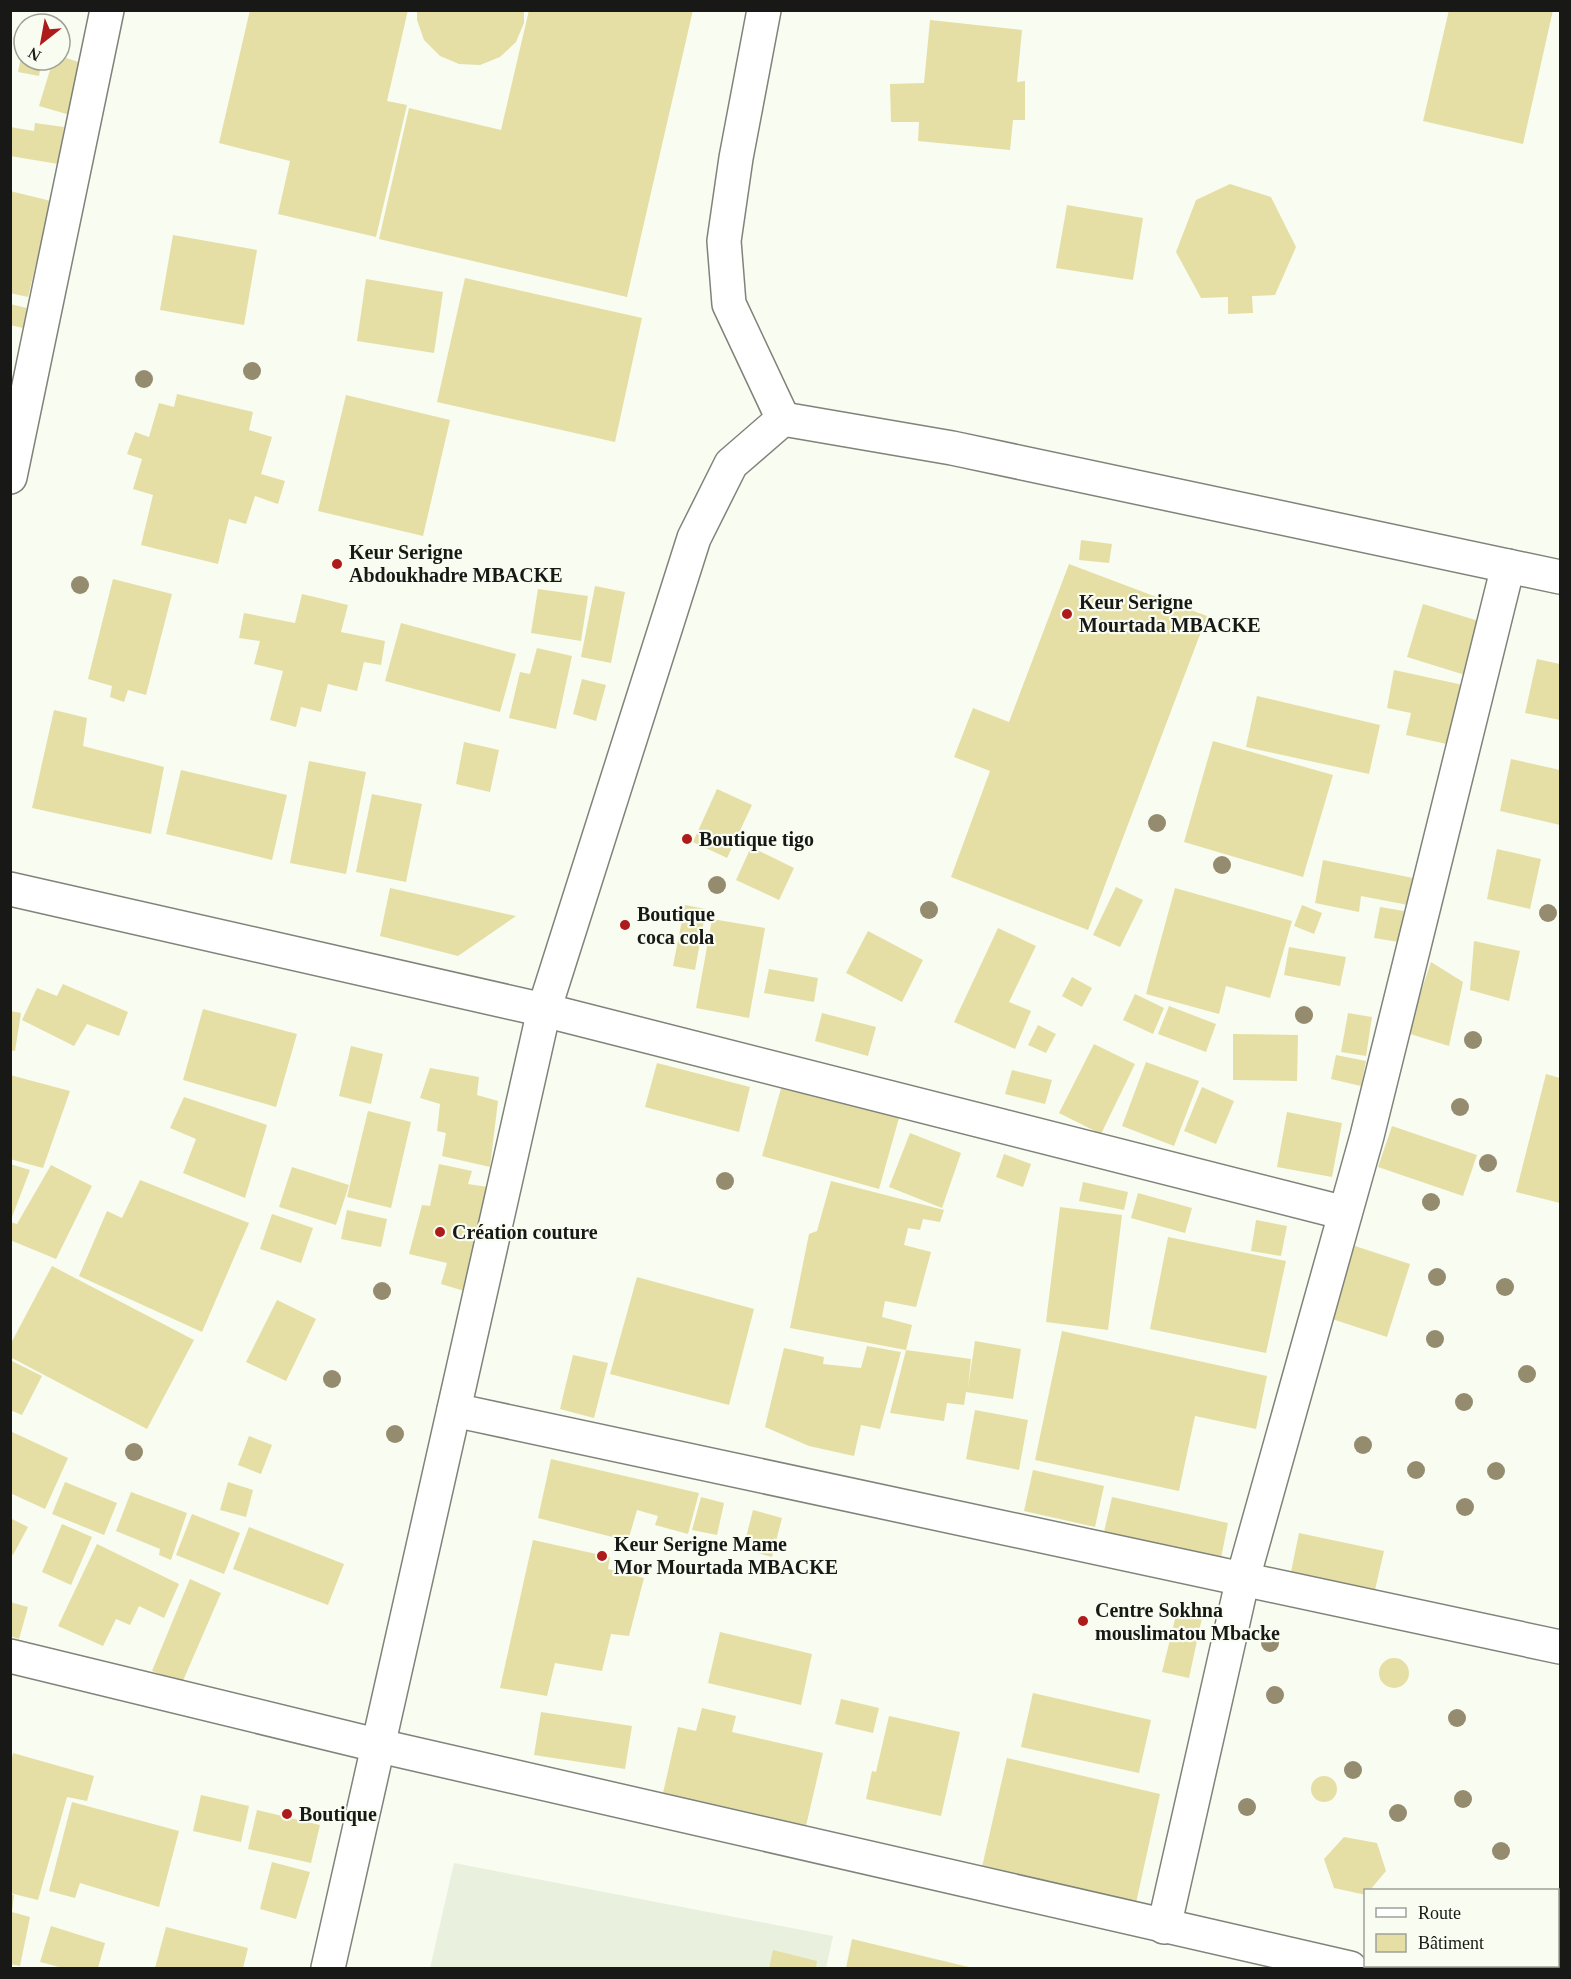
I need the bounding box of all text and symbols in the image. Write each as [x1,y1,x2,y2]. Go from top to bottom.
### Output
north arrow [12,12,72,72]
text: N [25,44,44,65]
place label: Keur Serigne Abdoukhadre MBACKE [349,541,563,586]
marker: Keur Serigne Abdoukhadre MBACKE [330,557,344,571]
place label: Keur Serigne Mourtada MBACKE [1079,591,1261,636]
marker: Keur Serigne Mourtada MBACKE [1060,607,1074,621]
place label: Boutique tigo [699,828,814,851]
marker: Boutique tigo [680,832,694,846]
place label: Boutique coca cola [637,903,715,948]
marker: Boutique coca cola [618,918,632,932]
place label: Création couture [452,1221,598,1243]
marker: Création couture [433,1225,447,1239]
place label: Keur Serigne Mame Mor Mourtada MBACKE [614,1533,838,1578]
marker: Keur Serigne Mame Mor Mourtada MBACKE [595,1549,609,1563]
place label: Centre Sokhna mouslimatou Mbacke [1095,1599,1280,1644]
marker: Centre Sokhna mouslimatou Mbacke [1076,1614,1090,1628]
place label: Boutique [299,1803,377,1826]
marker: Boutique [280,1807,294,1821]
legend [1364,1889,1559,1967]
text: Route [1418,1903,1461,1923]
text: Bâtiment [1418,1933,1484,1953]

